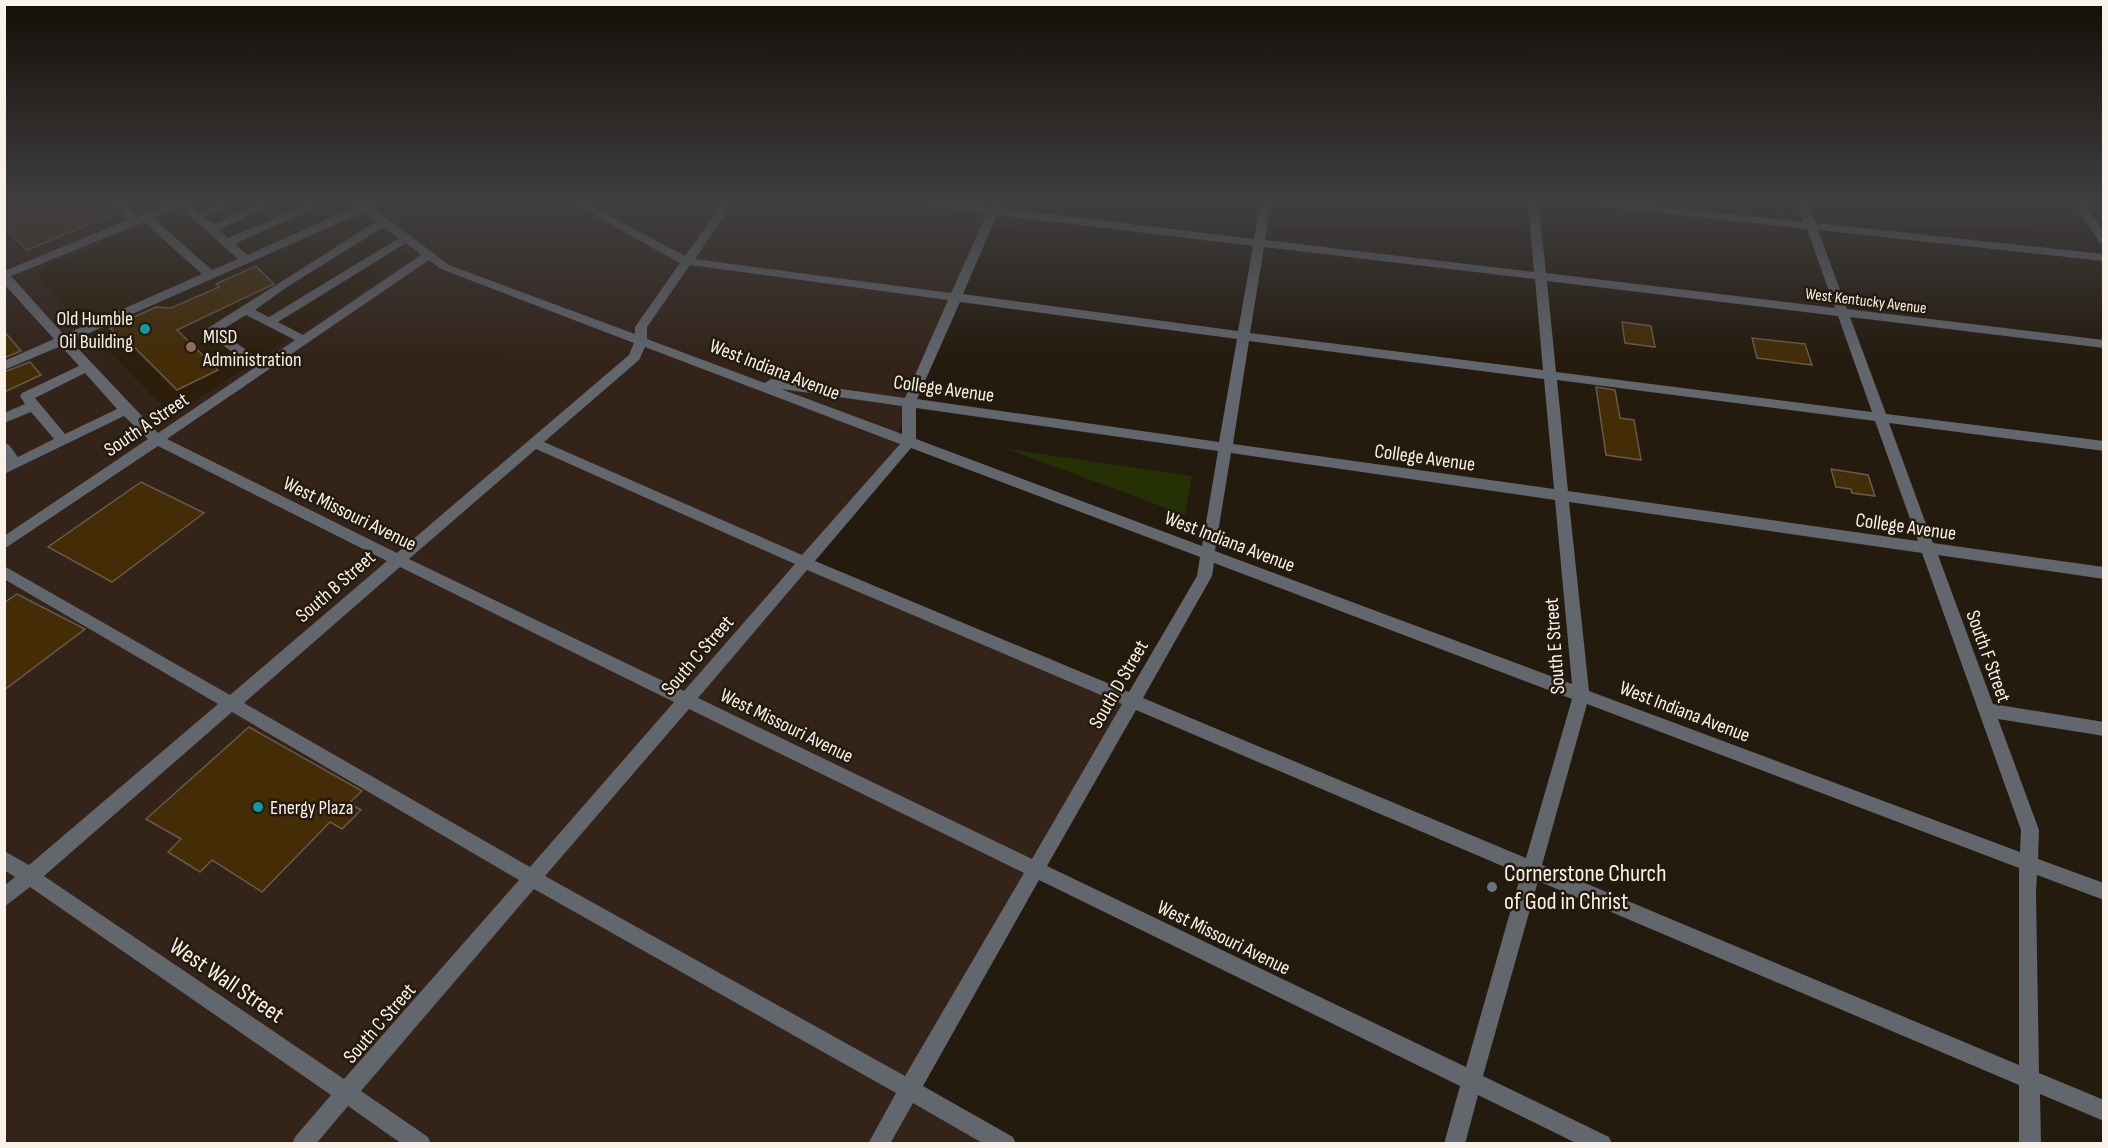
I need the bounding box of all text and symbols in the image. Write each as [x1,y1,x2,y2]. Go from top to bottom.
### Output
street label: West Kentucky Avenue [1804,285,1928,318]
place label: Old Humble Oil Building [56,307,133,354]
marker: Old Humble Oil Building [138,322,152,336]
place label: MISD Administration [202,325,302,372]
street label: West Indiana Avenue [706,334,843,406]
marker: MISD Administration [184,340,198,354]
street label: College Avenue [892,370,996,408]
street label: South A Street [100,388,193,462]
street label: College Avenue [1373,439,1477,477]
street label: West Missouri Avenue [279,471,420,556]
street label: West Indiana Avenue [1161,506,1298,578]
street label: College Avenue [1854,508,1958,546]
street label: South B Street [291,546,380,628]
street label: South E Street [1540,597,1570,695]
street label: South F Street [1960,607,2016,706]
street label: South C Street [657,611,739,701]
street label: South D Street [1084,636,1154,733]
street label: West Indiana Avenue [1616,676,1753,748]
street label: West Missouri Avenue [716,683,857,768]
place label: Energy Plaza [270,796,353,820]
marker: Energy Plaza [251,800,265,814]
place label: Cornerstone Church of God in Christ [1504,859,1666,916]
marker: Cornerstone Church of God in Christ [1485,880,1499,894]
street label: West Missouri Avenue [1153,895,1294,980]
street label: West Wall Street [164,931,290,1029]
street label: South C Street [339,979,421,1069]

